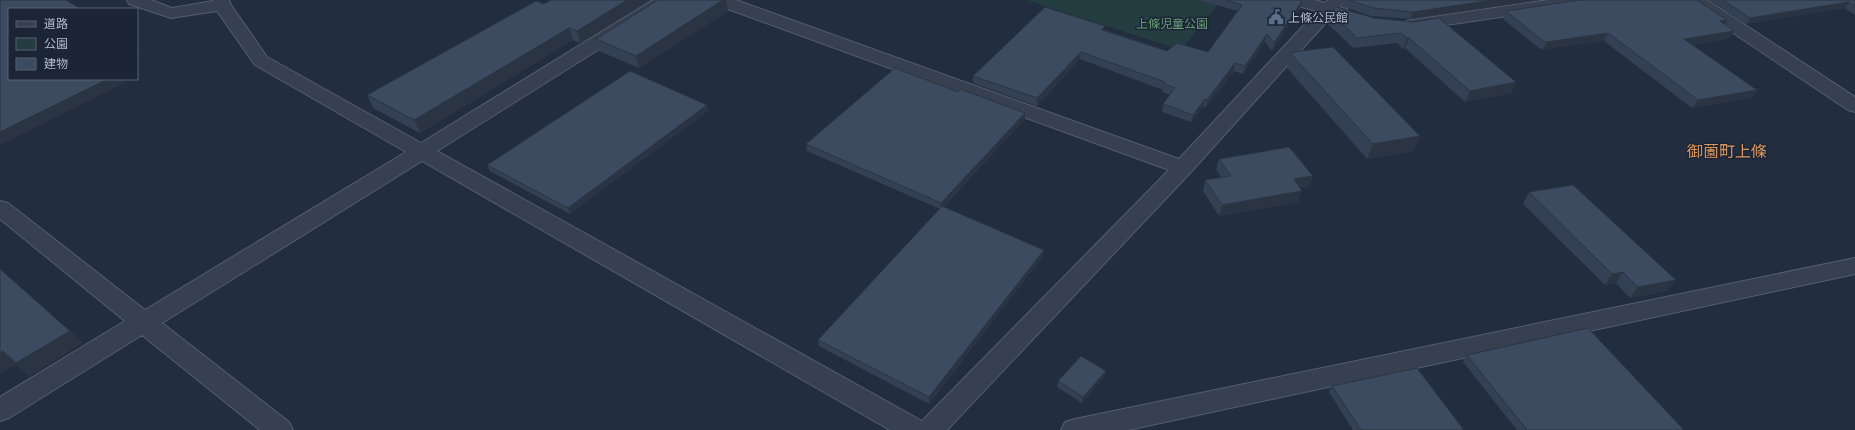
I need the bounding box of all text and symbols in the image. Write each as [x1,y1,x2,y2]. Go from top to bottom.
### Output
legend [8,8,138,80]
public building icon: 上條公民館 [1267,8,1285,26]
place label: 上條公民館 [1288,9,1348,26]
text: 道路 [44,15,68,32]
park label: 上條児童公園 [1136,15,1208,32]
text: 公園 [44,35,68,52]
text: 建物 [44,55,68,72]
district label: 御薗町上條 [1687,140,1767,162]

